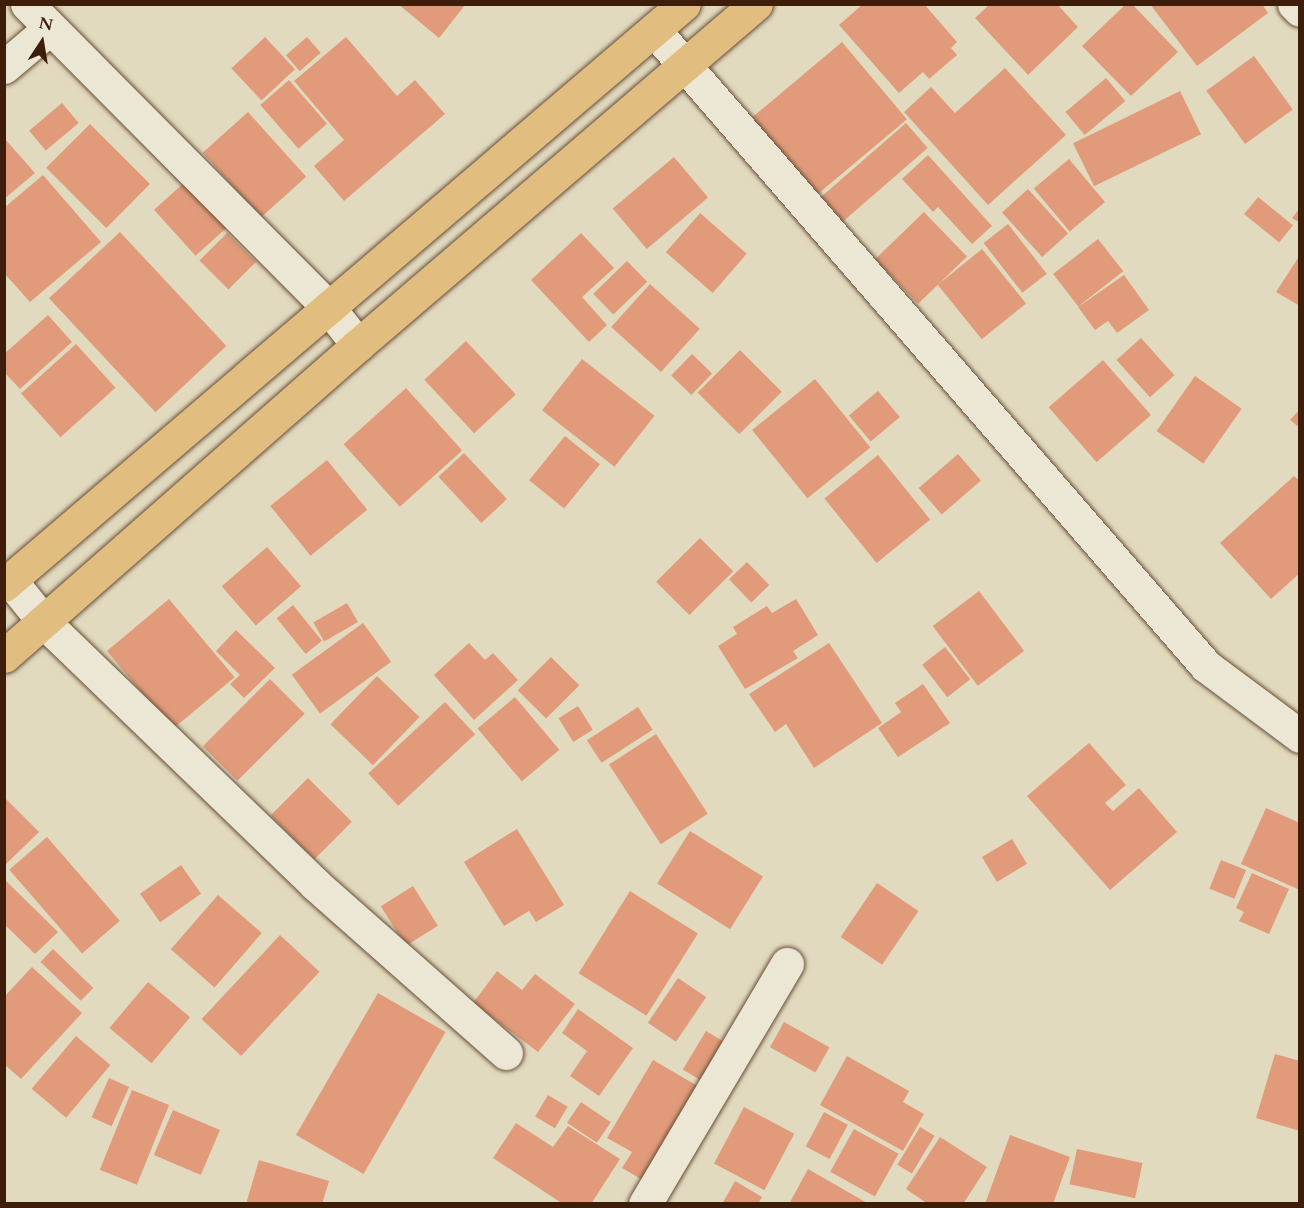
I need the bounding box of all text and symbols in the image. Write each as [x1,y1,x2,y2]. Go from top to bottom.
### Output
north arrow [12,12,72,72]
text: N [37,12,55,37]

